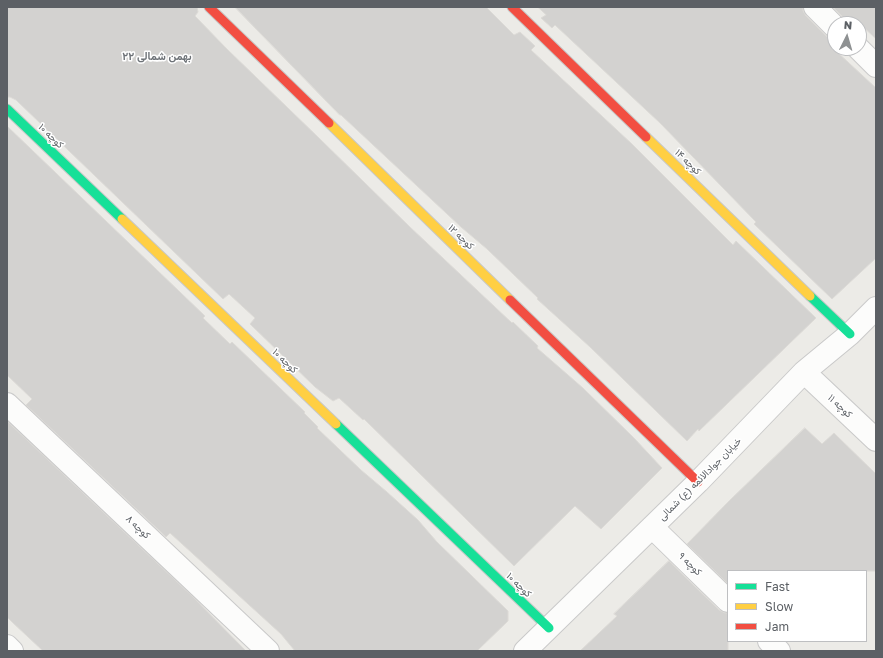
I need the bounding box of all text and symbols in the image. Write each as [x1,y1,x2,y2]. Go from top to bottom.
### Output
north arrow [827,16,867,56]
text: N [843,18,853,31]
district label: ۲۲ بهمن شمالی [122,50,192,64]
street label: کوچه ۱۰ [36,121,66,151]
street label: کوچه ۱۴ [672,147,704,177]
street label: کوچه ۱۲ [446,222,476,252]
street label: کوچه ۱۰ [270,346,300,376]
street label: کوچه ۱۱ [825,392,855,420]
street label: خیابان جوادالائمه (ع) شمالی [656,435,744,523]
street label: کوچه ۸ [123,513,153,541]
street label: کوچه ۹ [676,550,704,578]
street label: کوچه ۱۰ [504,570,534,600]
legend [727,570,867,642]
text: Fast [765,579,790,594]
text: Slow [765,599,793,614]
text: Jam [765,619,789,634]

